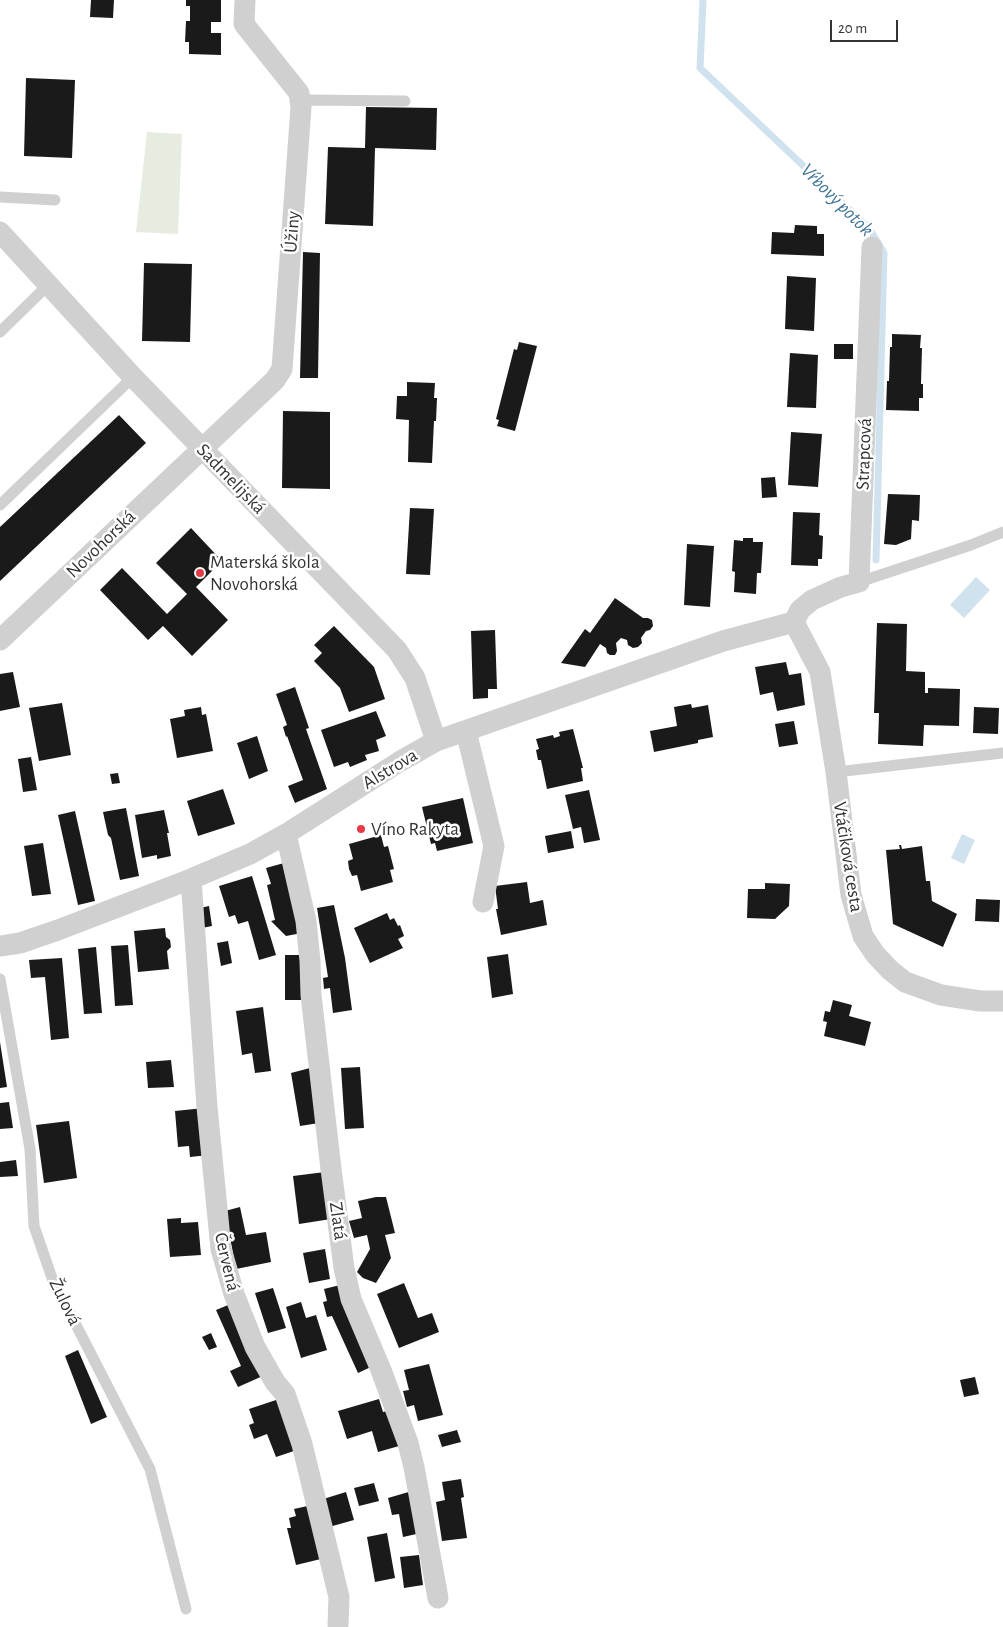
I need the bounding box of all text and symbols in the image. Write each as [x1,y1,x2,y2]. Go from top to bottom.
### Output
scale bar [833,10,900,42]
text: 20 m [838,21,867,36]
water label: Vŕbový potok [796,159,878,241]
street label: Úžiny [279,210,305,254]
street label: Strapcová [851,417,877,491]
street label: Sadmelijská [192,439,270,519]
street label: Novohorská [61,505,141,583]
place label: Materská škola Novohorská [210,551,320,595]
marker: Materská škola Novohorská [194,567,206,579]
street label: Alstrova [358,744,422,794]
street label: Vtáčiková cesta [828,800,868,914]
place label: Víno Rakyta [371,818,459,840]
marker: Víno Rakyta [355,823,367,835]
street label: Zlatá [324,1200,352,1242]
street label: Červená [209,1230,245,1294]
street label: Žulová [44,1275,86,1329]

